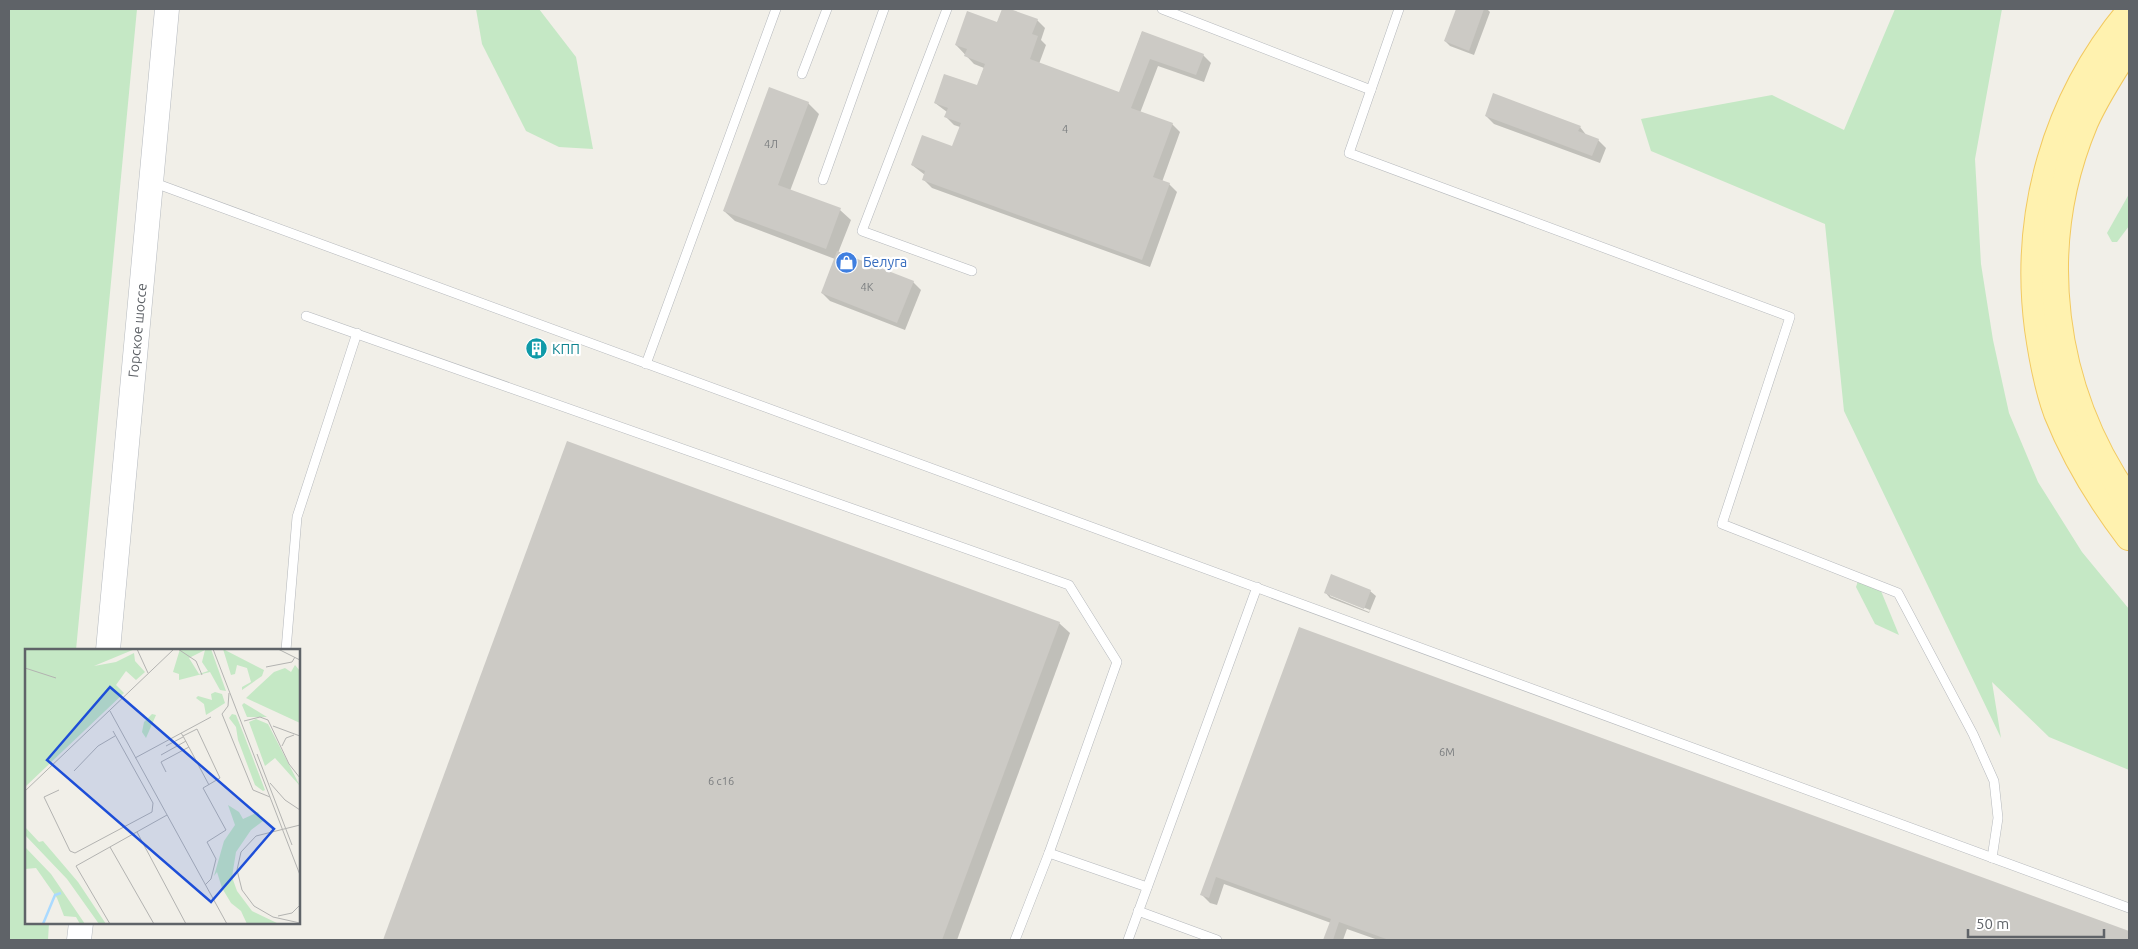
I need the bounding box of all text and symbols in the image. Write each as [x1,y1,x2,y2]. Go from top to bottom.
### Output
house number: 4 [1062,123,1068,135]
house number: 4Л [764,138,778,150]
shop icon: Белуга [835,250,859,274]
place label: Белуга [863,254,907,270]
house number: 4К [861,281,874,293]
street label: Горское шоссе [125,282,150,378]
building icon: КПП [524,337,548,361]
place label: КПП [552,341,580,357]
inset map [25,649,300,924]
house number: 6М [1439,746,1455,758]
house number: 6 с16 [708,775,734,787]
scale bar [1968,906,2104,938]
text: 50 m [1976,915,2009,932]

